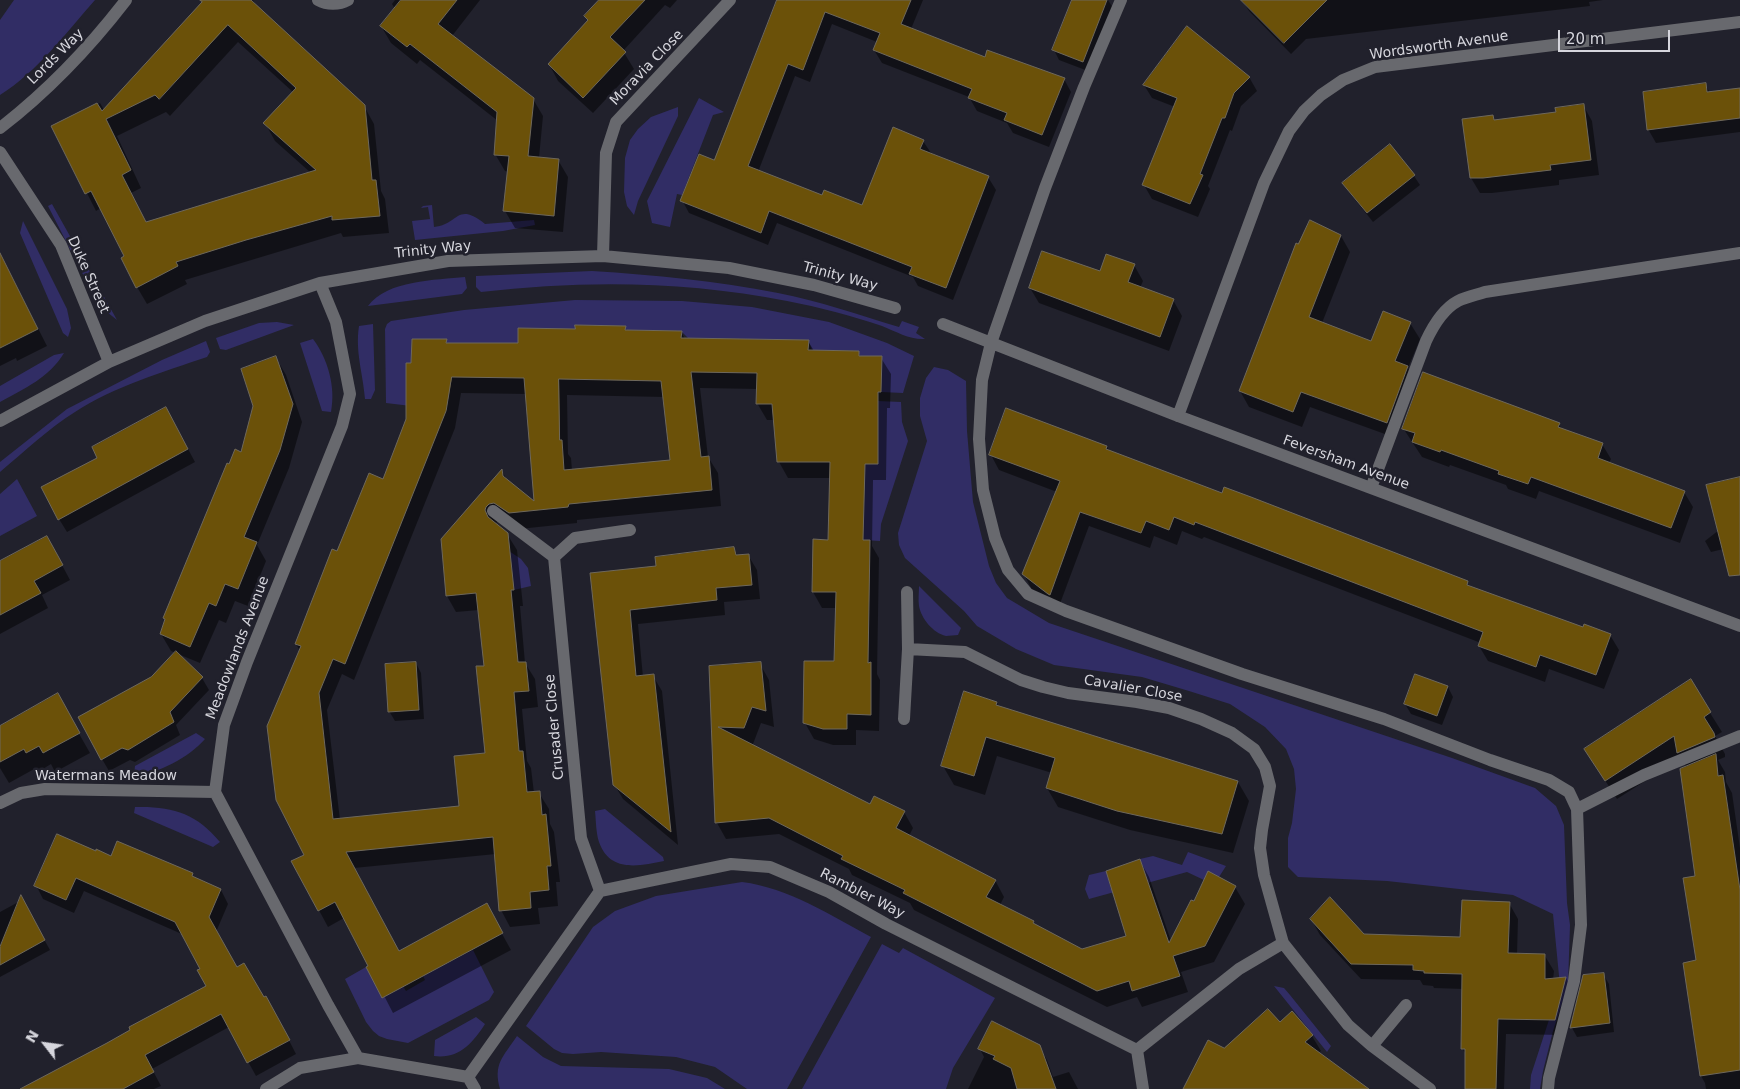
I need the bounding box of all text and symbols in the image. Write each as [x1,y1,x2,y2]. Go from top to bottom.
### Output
scale bar [1560,20,1672,52]
street label: Lords Way [25,26,87,88]
street label: Moravia Close [607,27,687,109]
street label: Wordsworth Avenue [1369,28,1509,64]
text: 20 m [1566,30,1604,48]
street label: Duke Street [63,234,113,316]
street label: Trinity Way [394,238,472,262]
street label: Trinity Way [801,259,879,295]
street label: Feversham Avenue [1280,432,1412,494]
street label: Meadowlands Avenue [203,574,273,722]
street label: Cavalier Close [1082,672,1184,706]
street label: Crusader Close [542,673,568,781]
street label: Watermans Meadow [35,768,177,784]
street label: Rambler Way [817,865,907,923]
north arrow [20,1019,70,1069]
text: N [22,1027,42,1046]

